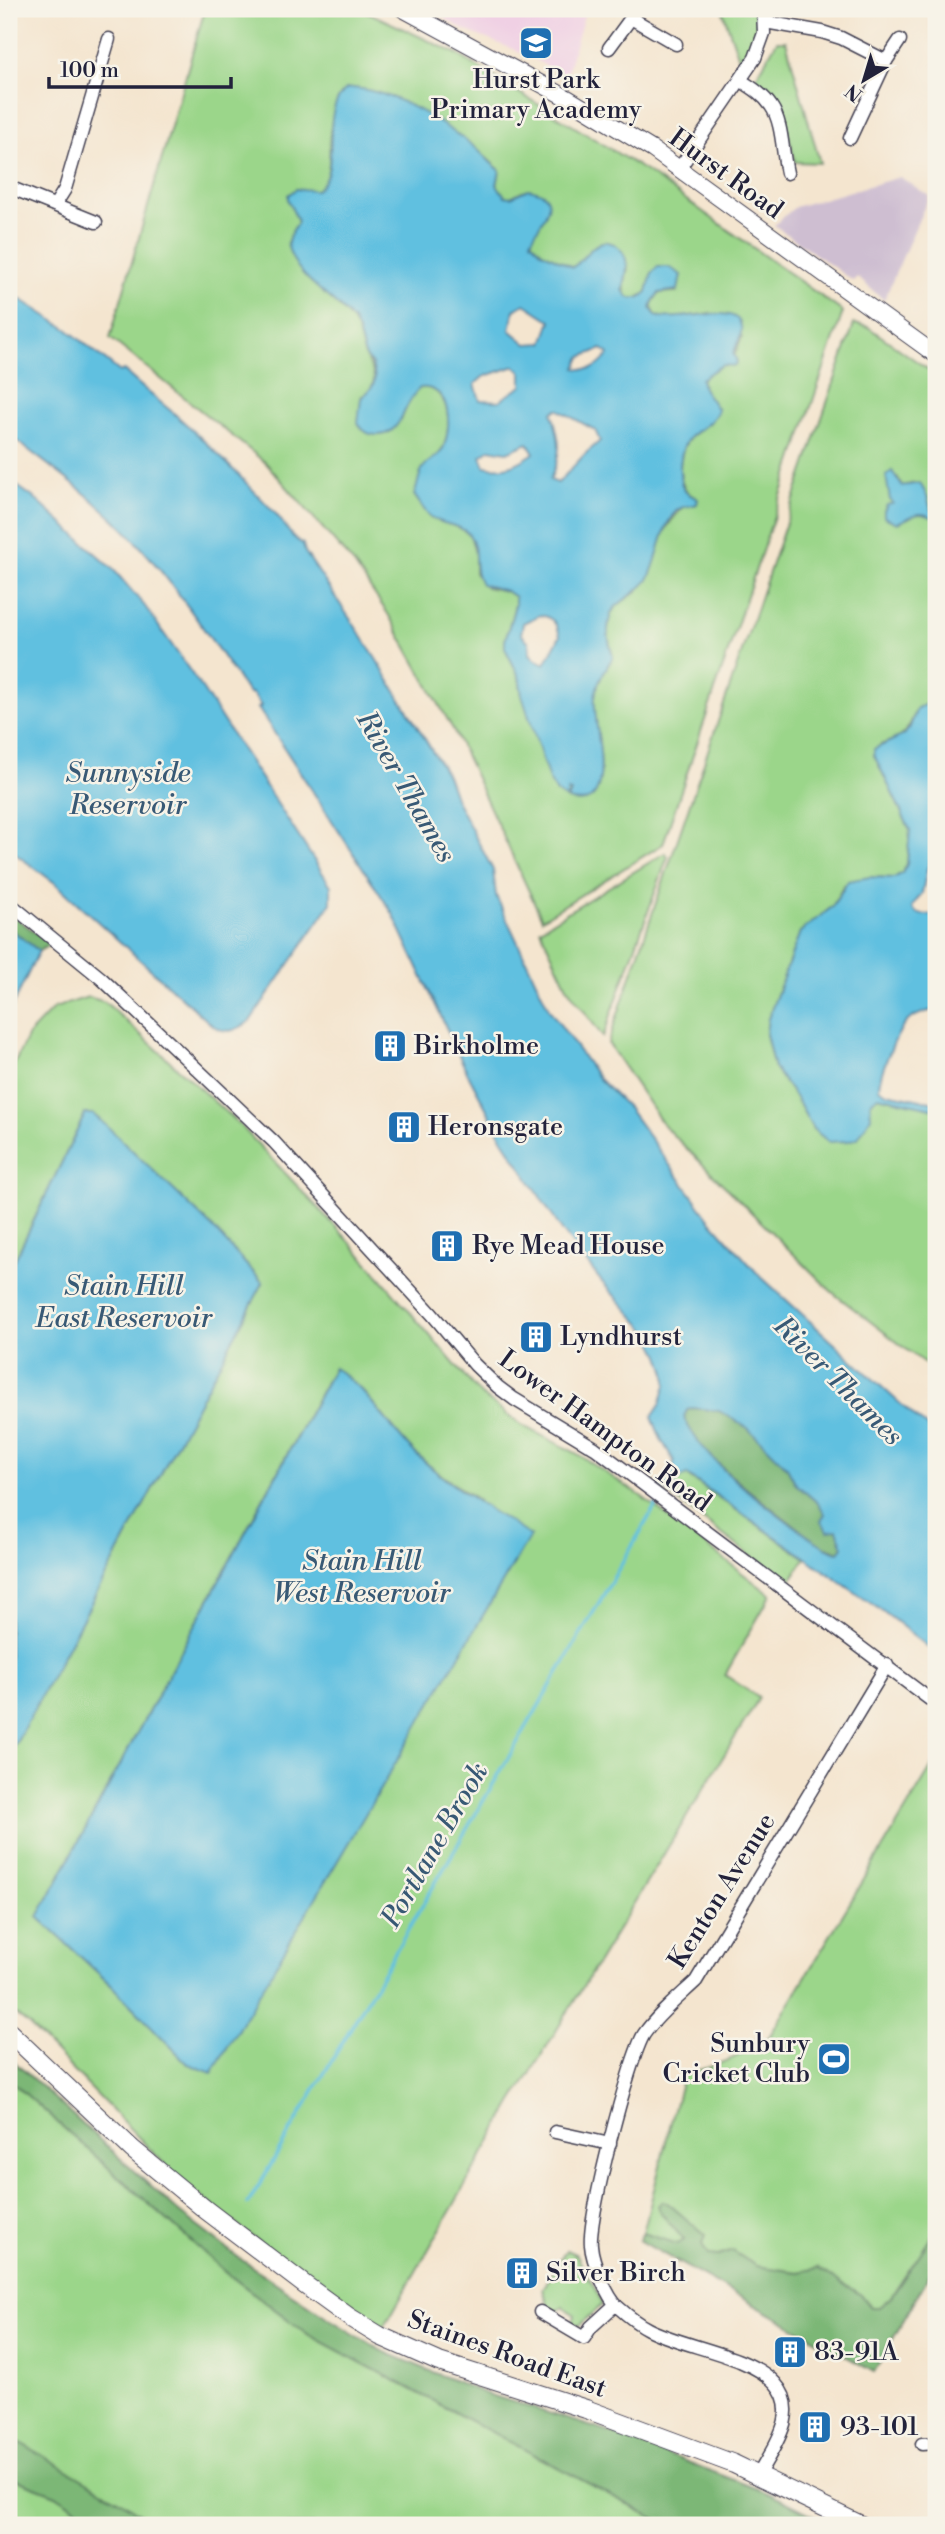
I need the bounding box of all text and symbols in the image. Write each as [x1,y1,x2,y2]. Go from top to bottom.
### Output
school or university icon: Hurst Park Primary Academy [517,24,555,62]
scale bar [49,46,231,90]
north arrow [830,46,900,116]
text: 100 m [60,58,119,84]
place label: Hurst Park Primary Academy [431,64,642,126]
text: N [841,79,867,107]
street label: Hurst Road [663,122,790,226]
water label: River Thames [348,704,463,869]
water label: Sunnyside Reservoir [65,756,191,823]
building icon: Birkholme [371,1027,409,1065]
place label: Birkholme [413,1030,539,1062]
building icon: Heronsgate [385,1108,423,1146]
place label: Heronsgate [428,1111,563,1143]
building icon: Rye Mead House [428,1227,466,1265]
place label: Rye Mead House [472,1230,665,1262]
water label: Stain Hill East Reservoir [34,1269,213,1336]
water label: River Thames [765,1308,910,1453]
building icon: Lyndhurst [517,1318,555,1356]
place label: Lyndhurst [560,1321,682,1353]
street label: Lower Hampton Road [492,1343,718,1519]
water label: Stain Hill West Reservoir [273,1544,452,1611]
water label: Portlane Brook [373,1756,496,1935]
street label: Kenton Avenue [661,1807,783,1975]
place label: Sunbury Cricket Club [662,2028,810,2090]
sports icon: Sunbury Cricket Club [815,2040,853,2078]
building icon: Silver Birch [503,2254,541,2292]
place label: Silver Birch [546,2257,686,2289]
street label: Staines Road East [403,2303,611,2405]
building icon: 83-91A [771,2333,809,2371]
place label: 83-91A [814,2336,900,2368]
building icon: 93-101 [796,2408,834,2446]
place label: 93-101 [840,2411,918,2443]

